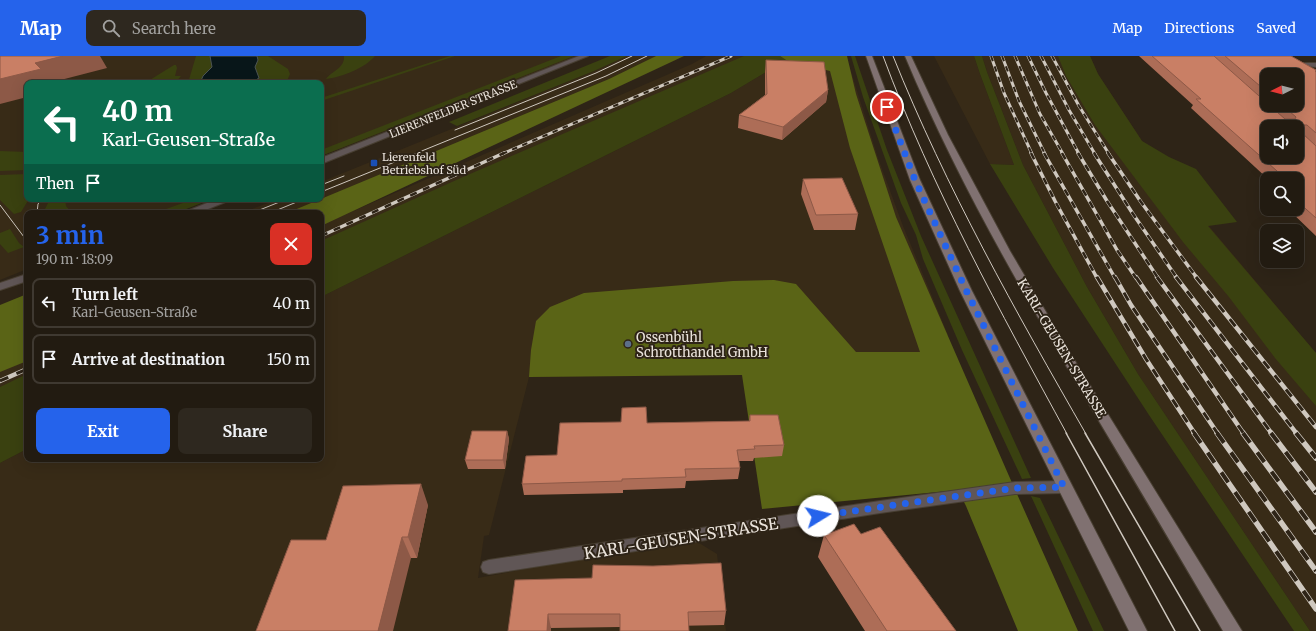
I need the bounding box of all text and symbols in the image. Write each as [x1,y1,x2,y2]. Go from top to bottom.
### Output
search box [86,10,366,46]
text: Map [20,16,62,40]
icon: search [100,17,122,39]
text: Search here [132,19,216,38]
text: Map [1112,19,1142,37]
text: Directions [1164,19,1234,37]
text: Saved [1256,19,1296,37]
north arrow [1260,68,1304,112]
map controls [1260,68,1304,268]
street label: LIERENFELDER STRASSE [387,77,519,141]
pin [870,90,904,124]
text: 40 m [102,93,173,129]
icon: left [36,96,88,148]
icon: arrive [876,96,898,118]
button: sound [1260,120,1304,164]
text: Karl-Geusen-Straße [102,128,275,151]
place label: Lierenfeld Betriebshof Süd [382,150,466,177]
marker: Lierenfeld Betriebshof Süd [369,158,379,168]
icon: arrive [82,172,104,194]
button: search [1260,172,1304,216]
text: Then [36,174,74,193]
text: 3 min [36,220,104,251]
button: close [270,223,312,265]
button: layers [1260,224,1304,268]
text: 190 m · 18:09 [36,251,113,268]
street label: KARL-GEUSEN-STRASSE [1013,276,1110,422]
text: Turn left [72,285,138,304]
icon: left [38,292,60,314]
text: 40 m [273,294,310,313]
text: Karl-Geusen-Straße [72,304,197,321]
place label: Ossenbühl Schrotthandel GmbH [636,329,768,361]
marker: Ossenbühl Schrotthandel GmbH [623,339,633,349]
icon: arrive [38,348,60,370]
text: Arrive at destination [72,350,225,369]
text: 150 m [267,350,310,369]
button: Exit [36,408,170,454]
button: Share [178,408,312,454]
position arrow [797,495,839,537]
street label: KARL-GEUSEN-STRASSE [583,513,780,563]

